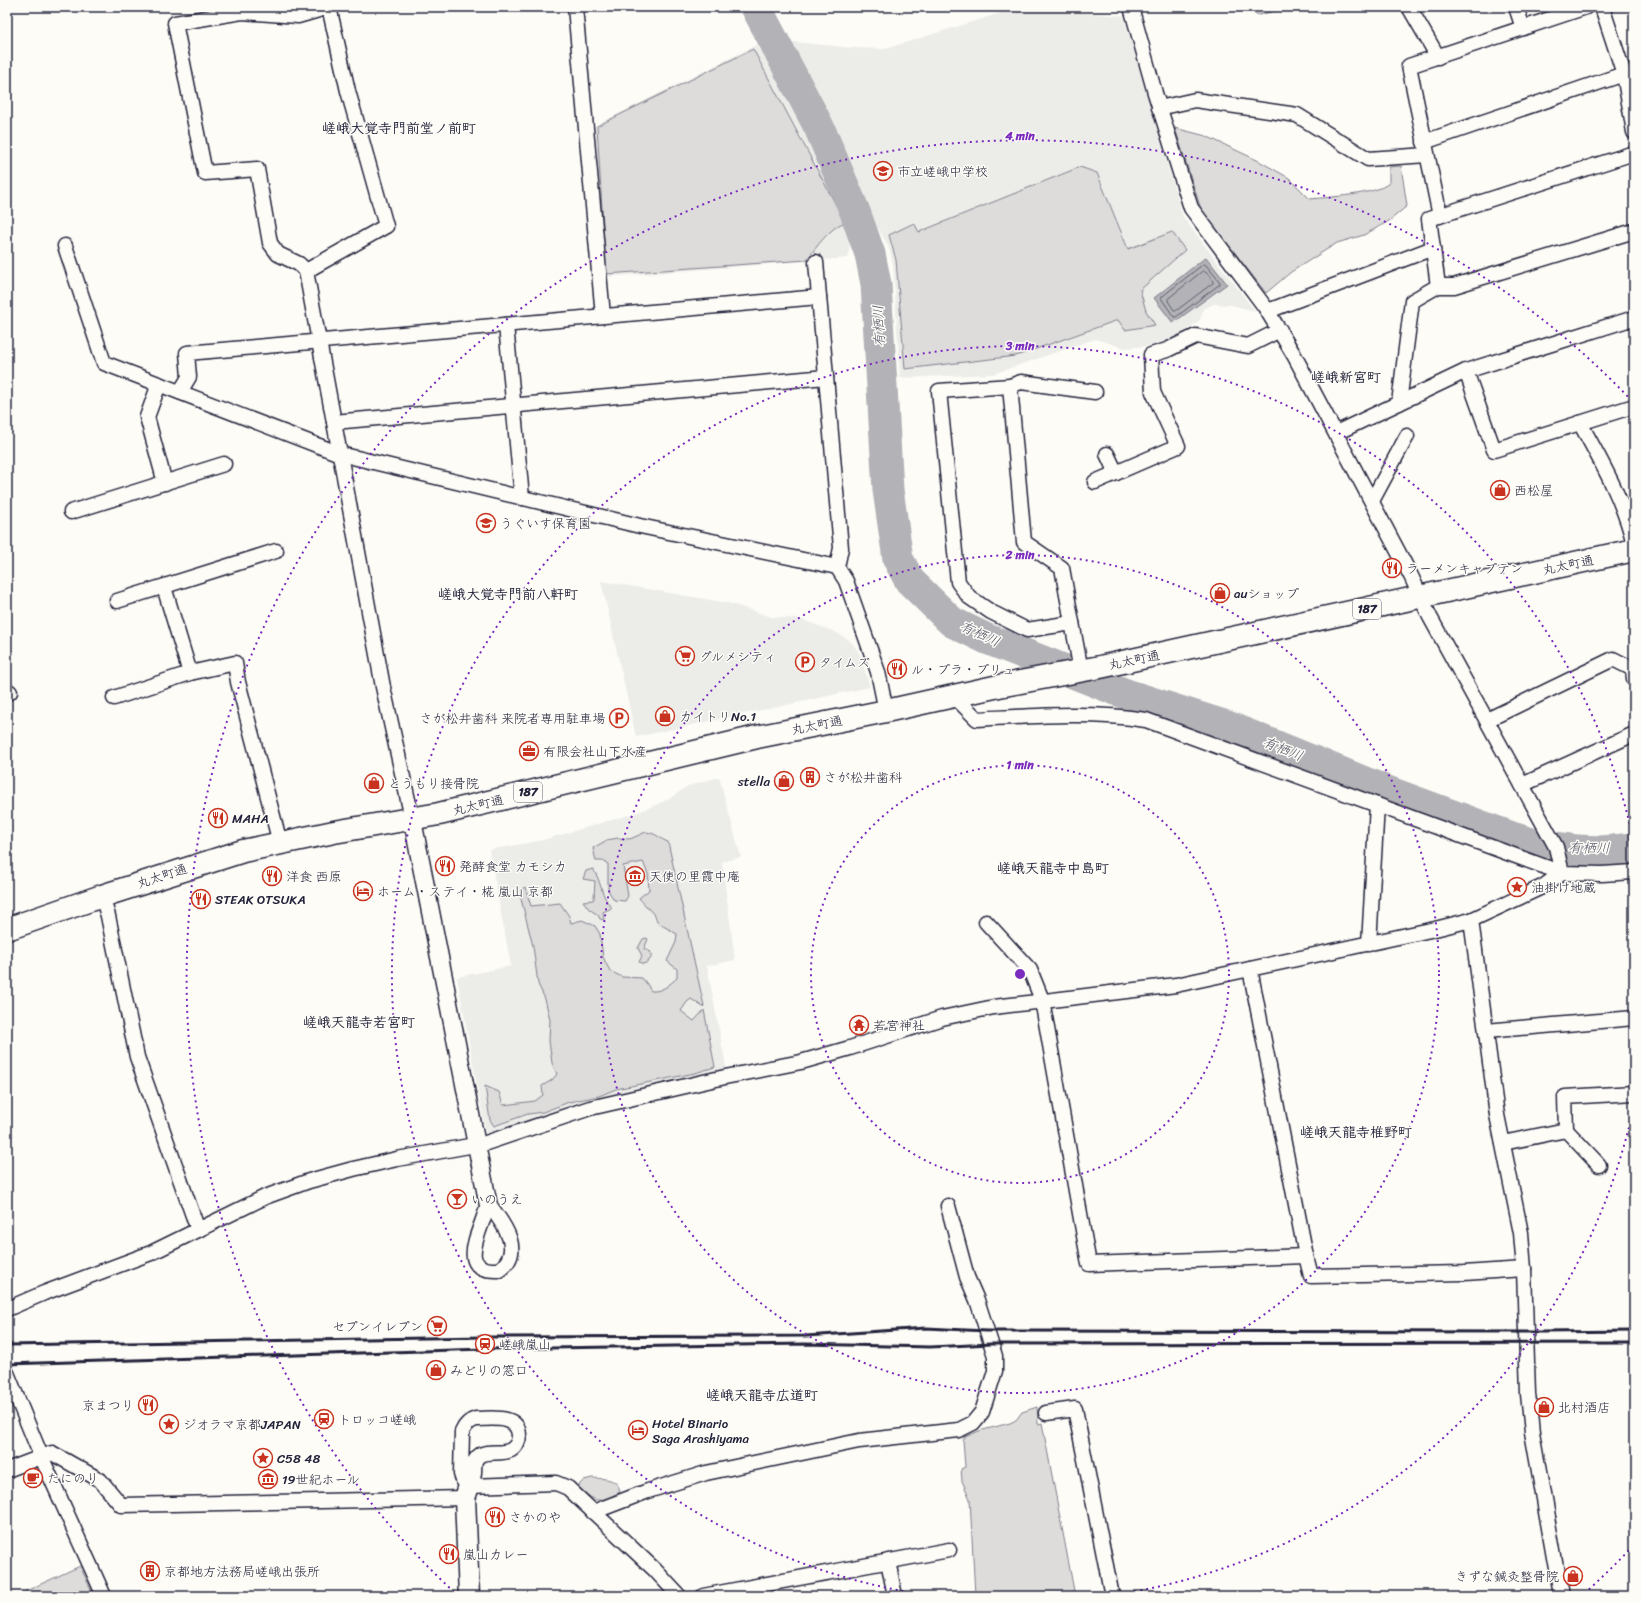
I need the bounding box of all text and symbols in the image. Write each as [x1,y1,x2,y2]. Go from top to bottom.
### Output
district label: 嵯峨大覚寺門前堂ノ前町 [322,116,476,141]
text: 4 min [1004,125,1035,147]
school or university icon: 市立嵯峨中学校 [872,160,894,182]
place label: 市立嵯峨中学校 [897,160,988,183]
water label: 有栖川 [865,304,893,348]
text: 3 min [1005,335,1035,357]
district label: 嵯峨新宮町 [1311,365,1381,390]
shop icon: 西松屋 [1489,479,1511,501]
place label: 西松屋 [1514,479,1553,502]
school or university icon: うぐいす保育園 [475,512,497,534]
place label: うぐいす保育園 [500,512,591,535]
text: 2 min [1004,544,1035,566]
street label: 丸太町通 [1540,548,1596,582]
restaurant icon: ラーメンキャプテン [1381,557,1403,579]
place label: ラーメンキャプテン [1406,557,1523,580]
district label: 嵯峨大覚寺門前八軒町 [438,582,578,607]
shop icon: auショップ [1209,582,1231,604]
place label: auショップ [1234,582,1299,605]
road number: 187 [1353,599,1381,619]
water label: 有栖川 [956,614,1004,654]
street label: 丸太町通 [1106,643,1162,677]
supermarket icon: グルメシティ [674,645,696,667]
place label: グルメシティ [699,645,776,668]
parking icon: タイムズ [794,651,816,673]
place label: タイムズ [819,651,870,674]
restaurant icon: ル・プラ・プリュ [886,658,908,680]
place label: ル・プラ・プリュ [911,658,1015,681]
shop icon: カイトリNo.1 [654,705,676,727]
place label: カイトリNo.1 [679,705,757,728]
place label: さが松井歯科 来院者専用駐車場 [420,707,605,730]
parking icon: さが松井歯科 来院者専用駐車場 [608,707,630,729]
street label: 丸太町通 [789,709,845,741]
water label: 有栖川 [1259,730,1307,768]
office icon: 有限会社山下水産 [518,740,540,762]
place label: 有限会社山下水産 [543,740,647,763]
text: 1 min [1006,754,1034,776]
building icon: さが松井歯科 [799,766,821,788]
place label: さが松井歯科 [824,766,902,789]
place label: stella [737,770,770,793]
shop icon: stella [773,770,795,792]
shop icon: とうもり接骨院 [363,772,385,794]
place label: とうもり接骨院 [388,772,479,795]
road number: 187 [514,782,542,802]
street label: 丸太町通 [450,788,506,822]
restaurant icon: MAHA [207,807,229,829]
place label: MAHA [232,807,269,830]
water label: 有栖川 [1568,835,1610,861]
restaurant icon: 発酵食堂 カモシカ [434,855,456,877]
place label: 発酵食堂 カモシカ [459,855,566,878]
district label: 嵯峨天龍寺中島町 [997,856,1109,881]
street label: 丸太町通 [134,857,190,895]
restaurant icon: 洋食 西原 [261,865,283,887]
place label: 洋食 西原 [286,865,341,888]
museum icon: 天使の里霞中庵 [624,865,646,887]
place label: 天使の里霞中庵 [649,865,740,888]
place icon: 油掛け地蔵 [1506,876,1528,898]
place label: 油掛け地蔵 [1531,876,1596,899]
hotel icon: ホーム・ステイ・椛 嵐山 京都 [352,880,374,902]
place label: ホーム・ステイ・椛 嵐山 京都 [377,880,553,903]
restaurant icon: STEAK OTSUKA [190,888,212,910]
place label: STEAK OTSUKA [215,888,306,911]
centre of rings [1013,967,1027,981]
district label: 嵯峨天龍寺若宮町 [303,1010,415,1035]
temple icon: 若宮神社 [848,1014,870,1036]
place label: 若宮神社 [873,1014,925,1037]
district label: 嵯峨天龍寺椎野町 [1300,1120,1412,1145]
bar icon: いのうえ [446,1188,468,1210]
place label: いのうえ [471,1188,523,1211]
place label: セブンイレブン [332,1315,423,1338]
supermarket icon: セブンイレブン [426,1315,448,1337]
station icon: 嵯峨嵐山 [474,1333,496,1355]
place label: 嵯峨嵐山 [499,1333,551,1356]
shop icon: みどりの窓口 [425,1359,447,1381]
place label: みどりの窓口 [450,1359,528,1382]
district label: 嵯峨天龍寺広道町 [706,1383,818,1408]
place label: 京まつり [82,1394,134,1417]
restaurant icon: 京まつり [137,1394,159,1416]
shop icon: 北村酒店 [1533,1396,1555,1418]
place label: 北村酒店 [1558,1396,1610,1419]
station icon: トロッコ嵯峨 [313,1408,335,1430]
place label: トロッコ嵯峨 [338,1408,416,1431]
place label: Hotel Binario Saga Arashiyama [652,1412,750,1450]
place icon: ジオラマ京都JAPAN [158,1413,180,1435]
place label: ジオラマ京都JAPAN [183,1413,301,1436]
hotel icon: Hotel Binario Saga Arashiyama [627,1419,649,1441]
place icon: C58 48 [252,1447,274,1469]
place label: C58 48 [277,1447,320,1470]
cafe icon: たにのり [22,1467,44,1489]
place label: たにのり [47,1467,99,1490]
museum icon: 19世紀ホール [257,1468,279,1490]
place label: 19世紀ホール [282,1468,360,1491]
restaurant icon: さかのや [484,1506,506,1528]
place label: さかのや [509,1506,561,1529]
restaurant icon: 嵐山カレー [438,1543,460,1565]
place label: 嵐山カレー [463,1543,529,1566]
building icon: 京都地方法務局嵯峨出張所 [139,1560,161,1582]
place label: 京都地方法務局嵯峨出張所 [164,1560,320,1583]
place label: きずな鍼灸整骨院 [1455,1565,1559,1588]
shop icon: きずな鍼灸整骨院 [1562,1565,1584,1587]

